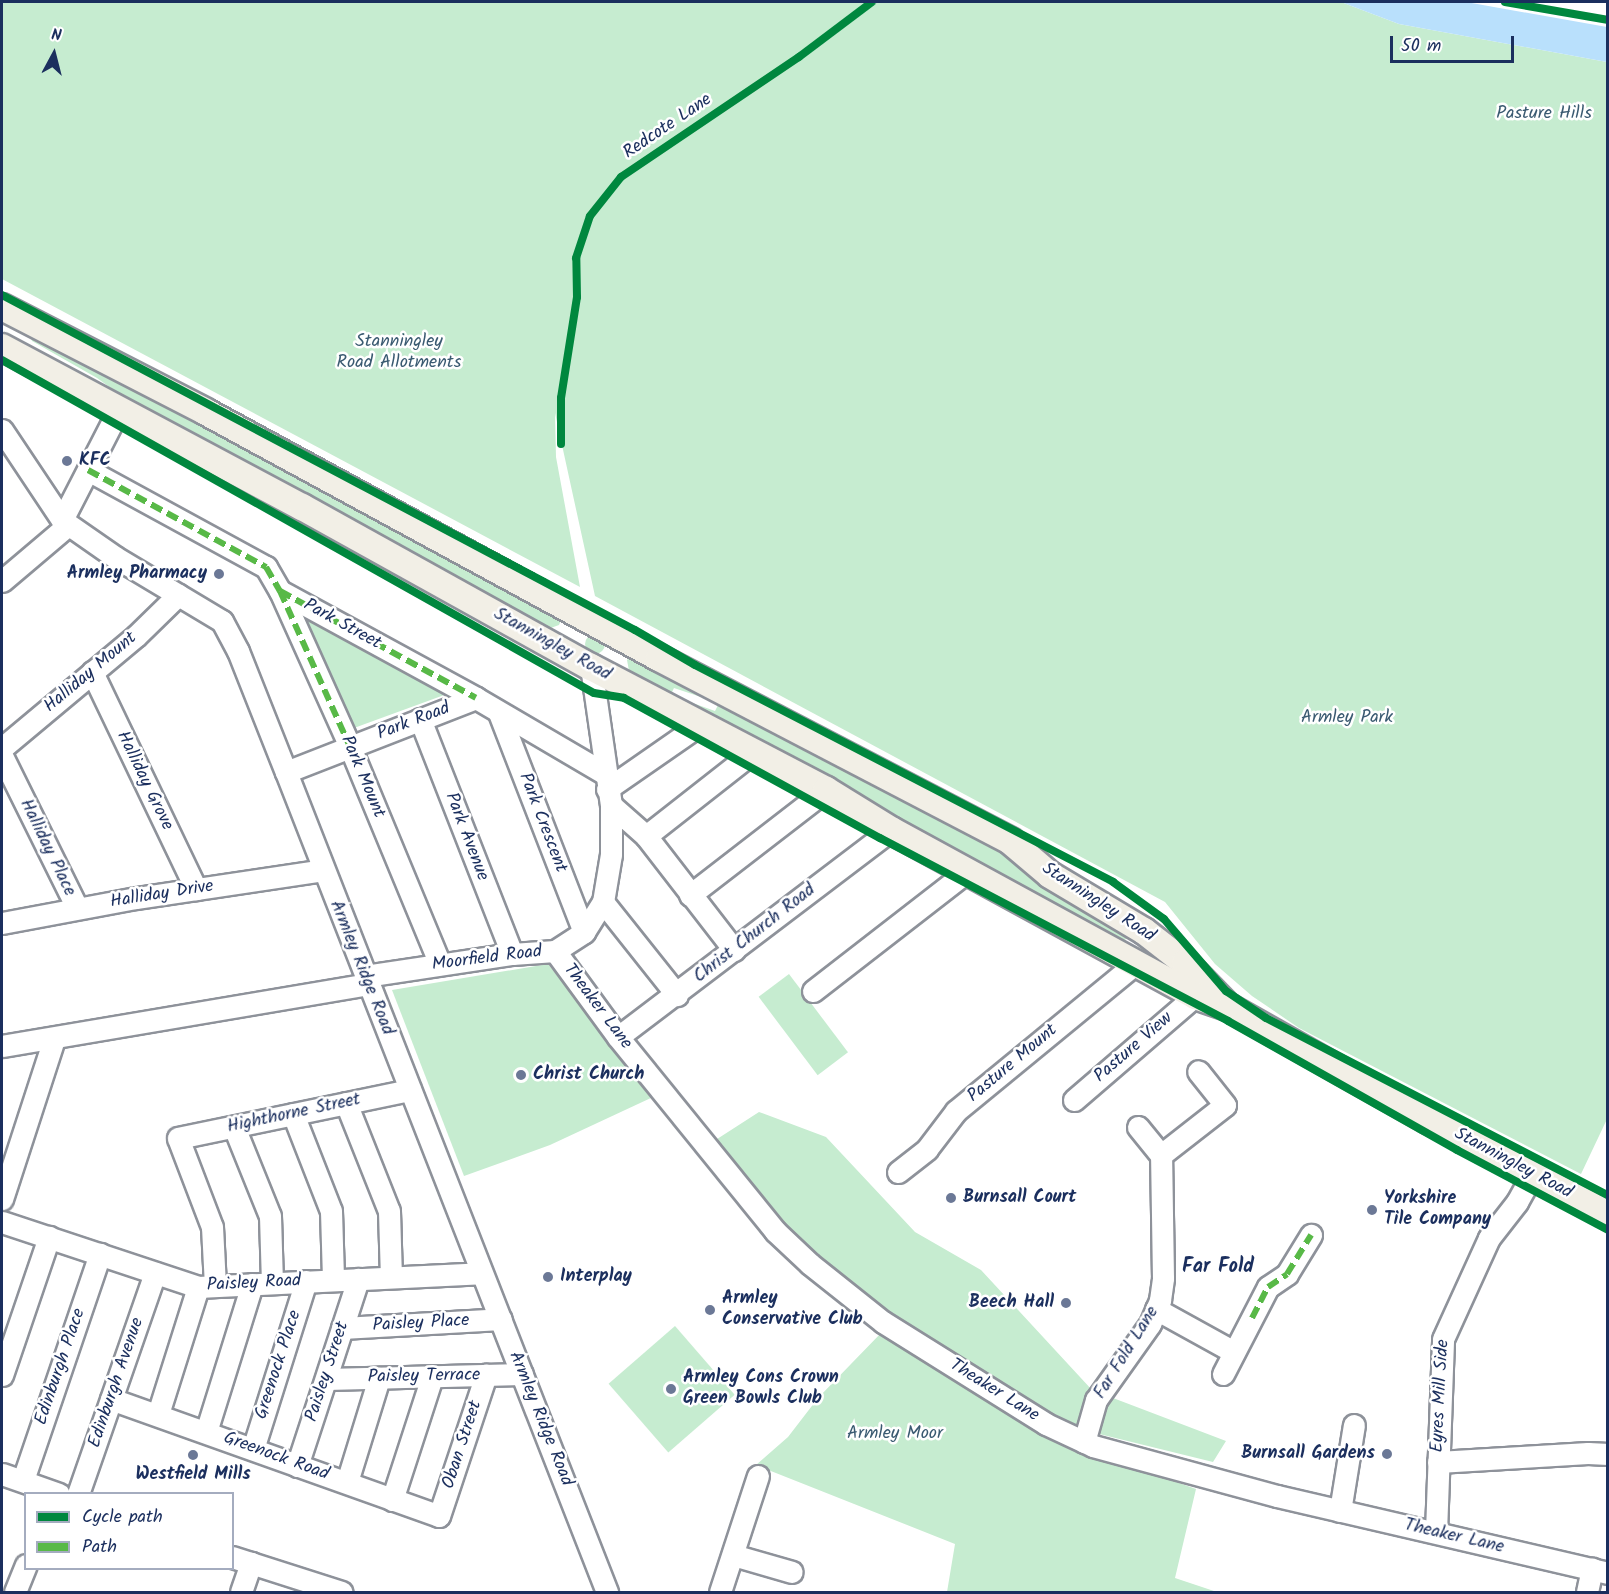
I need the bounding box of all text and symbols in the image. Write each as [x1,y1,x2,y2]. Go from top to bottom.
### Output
text: N [50,23,63,49]
north arrow [24,24,84,84]
scale bar [1393,24,1518,62]
text: 50 m [1401,32,1441,61]
street label: Redcote Lane [620,90,716,164]
park label: Pasture Hills [1496,103,1592,125]
park label: Stanningley Road Allotments [337,332,461,374]
place label: KFC [79,450,111,472]
marker: KFC [60,454,74,468]
place label: Armley Pharmacy [67,563,207,585]
marker: Armley Pharmacy [212,567,226,581]
street label: Park Street [299,595,385,655]
street label: Stanningley Road [490,604,614,686]
street label: Halliday Mount [40,628,142,718]
street label: Park Road [375,698,453,746]
park label: Armley Park [1301,707,1393,729]
street label: Halliday Grove [111,728,177,834]
street label: Park Mount [335,733,389,821]
street label: Park Crescent [513,770,571,876]
street label: Park Avenue [439,790,493,884]
street label: Halliday Place [14,796,80,900]
street label: Stanningley Road [1037,858,1159,948]
street label: Halliday Drive [109,876,215,914]
street label: Christ Church Road [690,880,820,988]
street label: Armley Ridge Road [324,898,398,1038]
street label: Moorfield Road [431,942,543,976]
street label: Theaker Lane [558,960,636,1054]
street label: Pasture View [1090,1008,1178,1088]
street label: Pasture Mount [964,1020,1062,1108]
place label: Christ Church [533,1064,644,1086]
marker: Christ Church [514,1068,528,1082]
street label: Highthorne Street [225,1089,363,1139]
street label: Stanningley Road [1450,1124,1576,1204]
place label: Burnsall Court [963,1187,1076,1209]
place label: Yorkshire Tile Company [1384,1189,1491,1232]
marker: Burnsall Court [944,1191,958,1205]
marker: Yorkshire Tile Company [1365,1203,1379,1217]
district label: Far Fold [1182,1255,1254,1279]
place label: Interplay [560,1266,632,1288]
marker: Interplay [541,1270,555,1284]
street label: Paisley Road [206,1271,302,1297]
place label: Armley Conservative Club [722,1289,863,1332]
place label: Beech Hall [969,1292,1054,1314]
marker: Beech Hall [1059,1296,1073,1310]
marker: Armley Conservative Club [703,1303,717,1317]
street label: Far Fold Lane [1090,1303,1164,1403]
street label: Edinburgh Place [31,1306,91,1428]
street label: Greenock Place [251,1308,307,1422]
street label: Paisley Place [372,1311,470,1337]
street label: Edinburgh Avenue [85,1315,149,1451]
street label: Paisley Street [302,1319,354,1425]
street label: Eyres Mill Side [1427,1339,1455,1453]
street label: Armley Ridge Road [503,1349,577,1489]
street label: Theaker Lane [945,1355,1043,1427]
street label: Paisley Terrace [368,1365,480,1389]
place label: Armley Cons Crown Green Bowls Club [683,1368,839,1410]
marker: Armley Cons Crown Green Bowls Club [664,1382,678,1396]
street label: Oban Street [439,1398,487,1492]
park label: Armley Moor [847,1423,943,1445]
street label: Greenock Road [220,1428,332,1486]
place label: Burnsall Gardens [1241,1443,1375,1465]
marker: Burnsall Gardens [1380,1447,1394,1461]
marker: Westfield Mills [186,1448,200,1462]
place label: Westfield Mills [135,1464,251,1486]
legend [24,1492,234,1570]
text: Cycle path [82,1503,163,1532]
street label: Theaker Lane [1402,1515,1506,1559]
text: Path [82,1533,117,1562]

